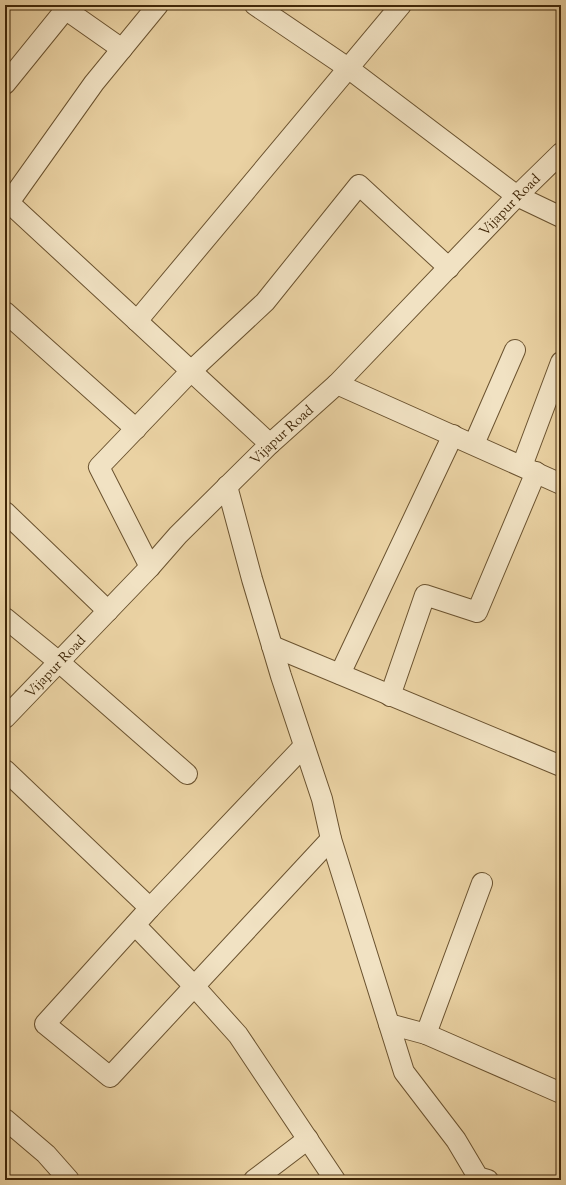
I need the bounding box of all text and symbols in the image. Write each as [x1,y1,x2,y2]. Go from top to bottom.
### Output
street label: Vijapur Road [476,170,546,242]
street label: Vijapur Road [246,401,319,470]
street label: Vijapur Road [21,632,91,703]

